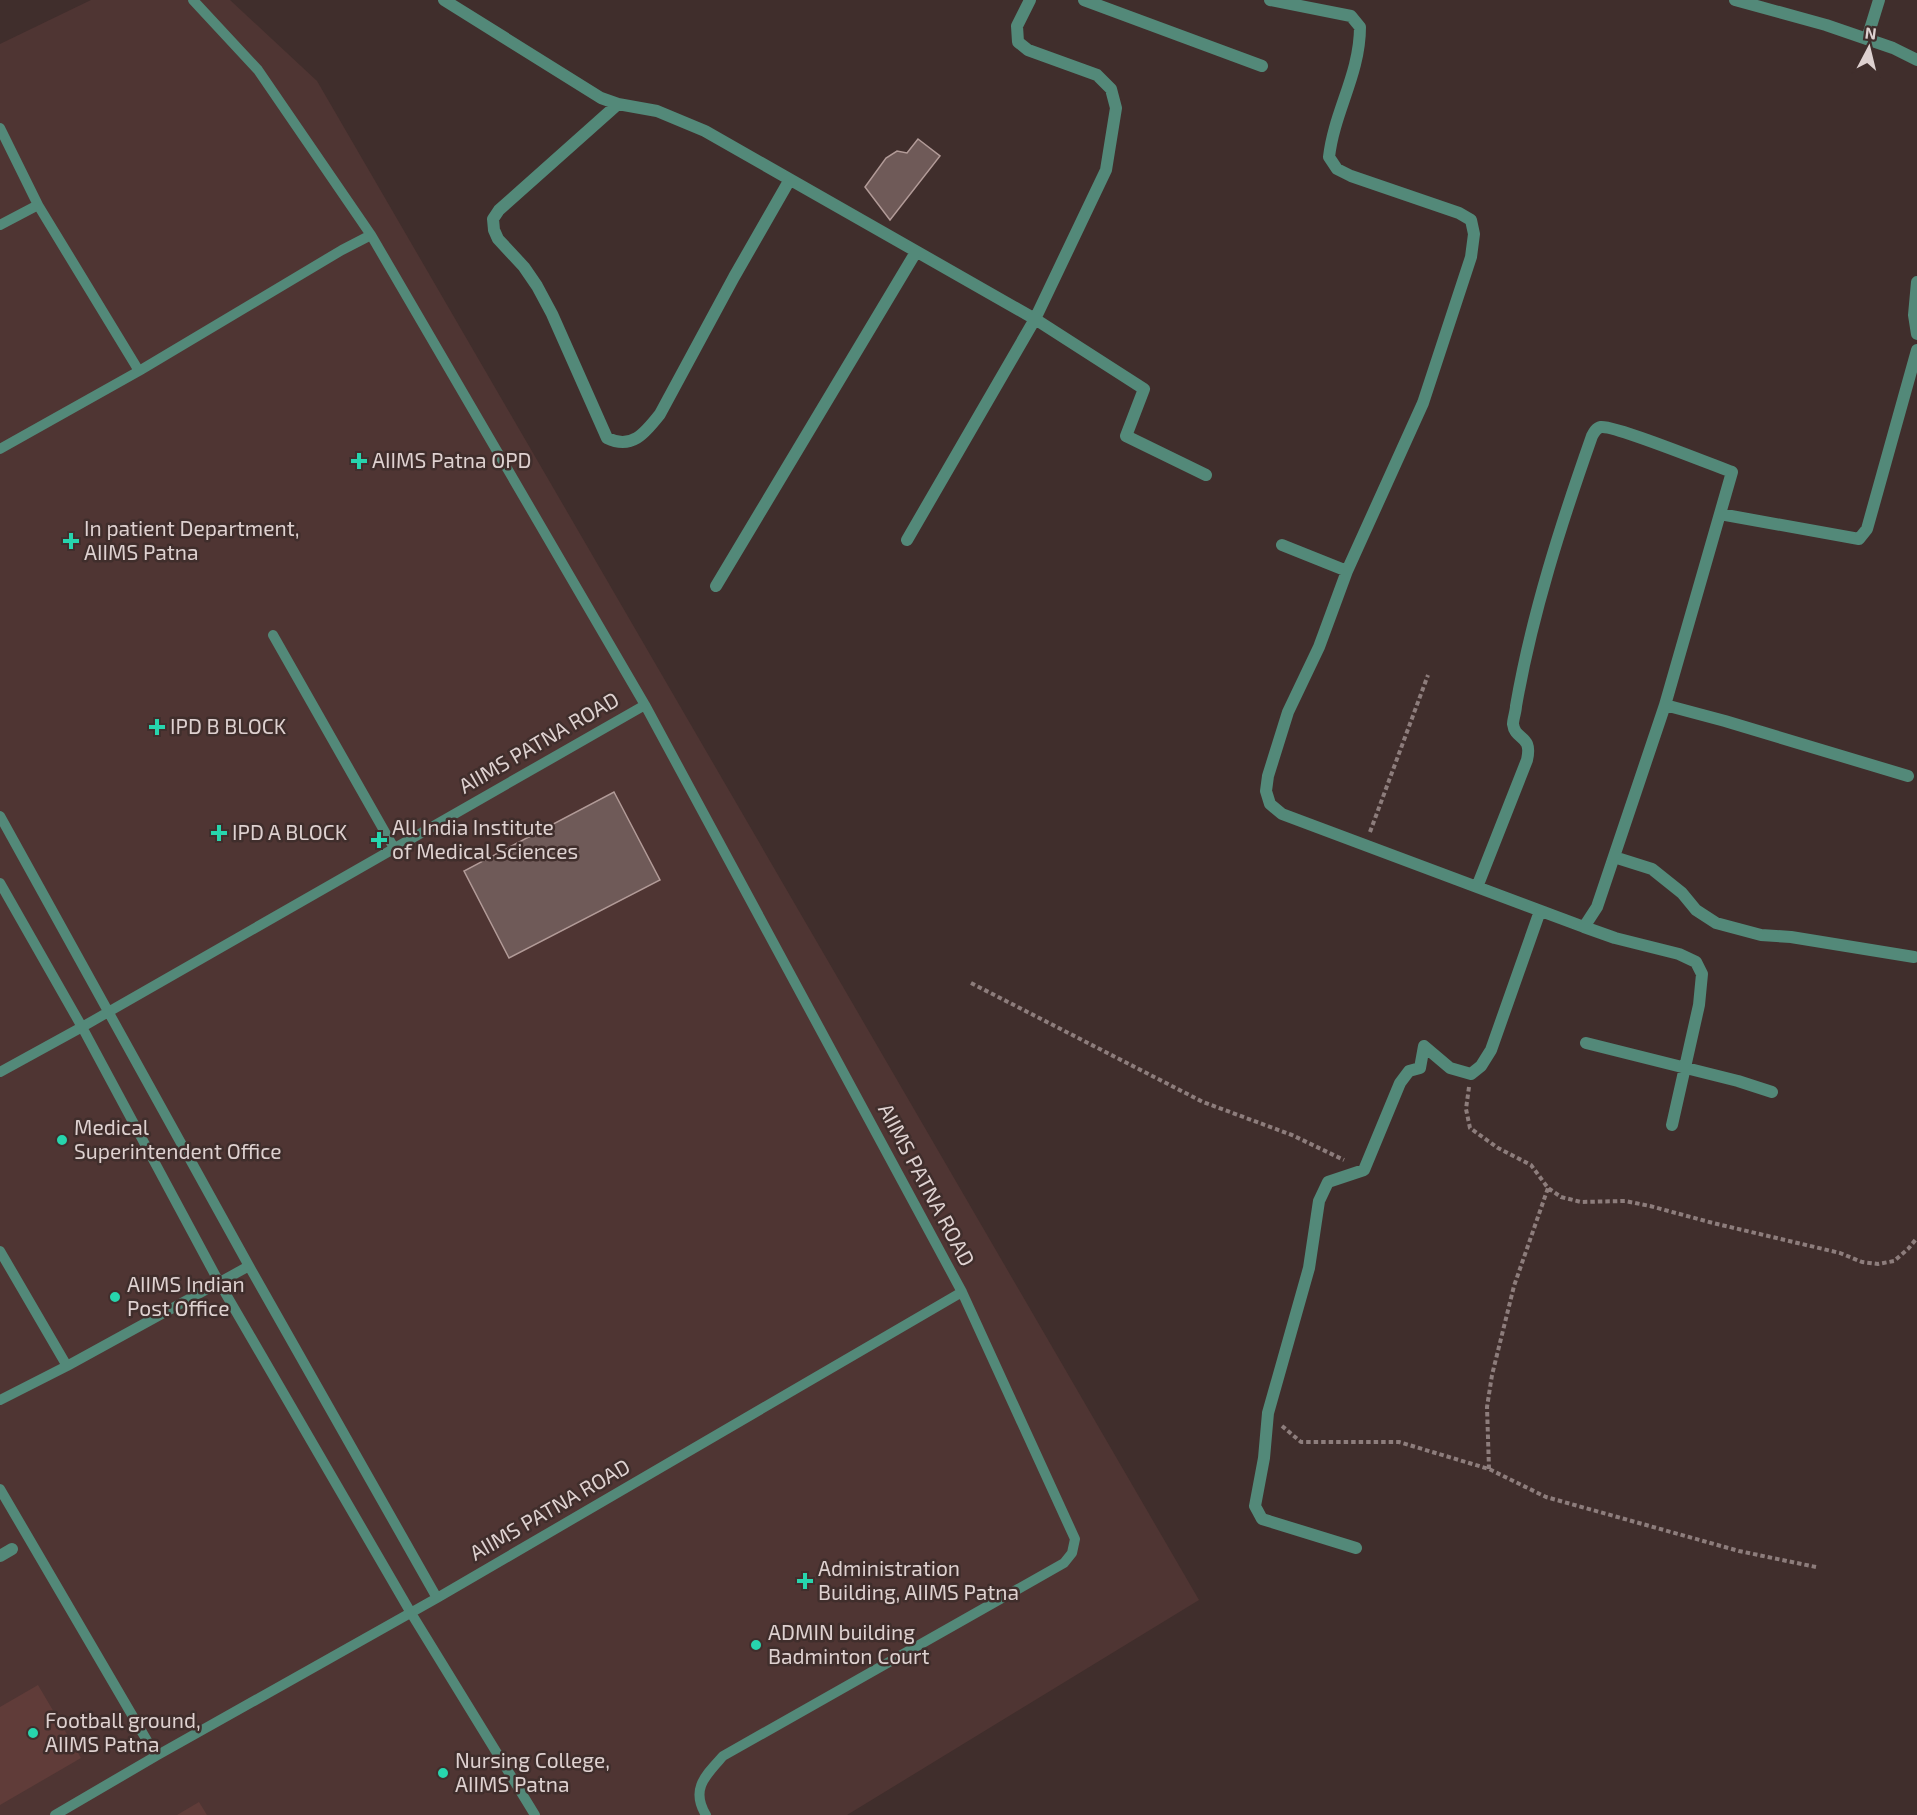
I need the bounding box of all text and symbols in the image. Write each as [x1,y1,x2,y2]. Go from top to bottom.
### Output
north arrow [1839,18,1899,78]
text: N [1864,22,1878,43]
place label: AIIMS Patna OPD [372,447,532,472]
marker: AIIMS Patna OPD [350,452,368,470]
place label: In patient Department, AIIMS Patna [84,515,299,564]
marker: In patient Department, AIIMS Patna [62,532,80,550]
street label: AIIMS PATNA ROAD [454,686,623,798]
place label: IPD B BLOCK [170,713,287,738]
marker: IPD B BLOCK [148,718,166,736]
place label: All India Institute of Medical Sciences [392,814,578,863]
place label: IPD A BLOCK [232,819,348,844]
marker: IPD A BLOCK [210,824,228,842]
marker: All India Institute of Medical Sciences [370,831,388,849]
street label: AIIMS PATNA ROAD [874,1099,981,1270]
place label: Medical Superintendent Office [74,1114,282,1163]
marker: Medical Superintendent Office [55,1133,69,1147]
place label: AIIMS Indian Post Office [127,1271,245,1320]
marker: AIIMS Indian Post Office [108,1290,122,1304]
street label: AIIMS PATNA ROAD [465,1453,634,1565]
place label: Administration Building, AIIMS Patna [818,1555,1019,1604]
marker: Administration Building, AIIMS Patna [796,1572,814,1590]
place label: ADMIN building Badminton Court [768,1619,930,1668]
marker: ADMIN building Badminton Court [749,1638,763,1652]
place label: Football ground, AIIMS Patna [45,1707,201,1756]
marker: Football ground, AIIMS Patna [26,1726,40,1740]
place label: Nursing College, AIIMS Patna [455,1747,610,1796]
marker: Nursing College, AIIMS Patna [436,1766,450,1780]

